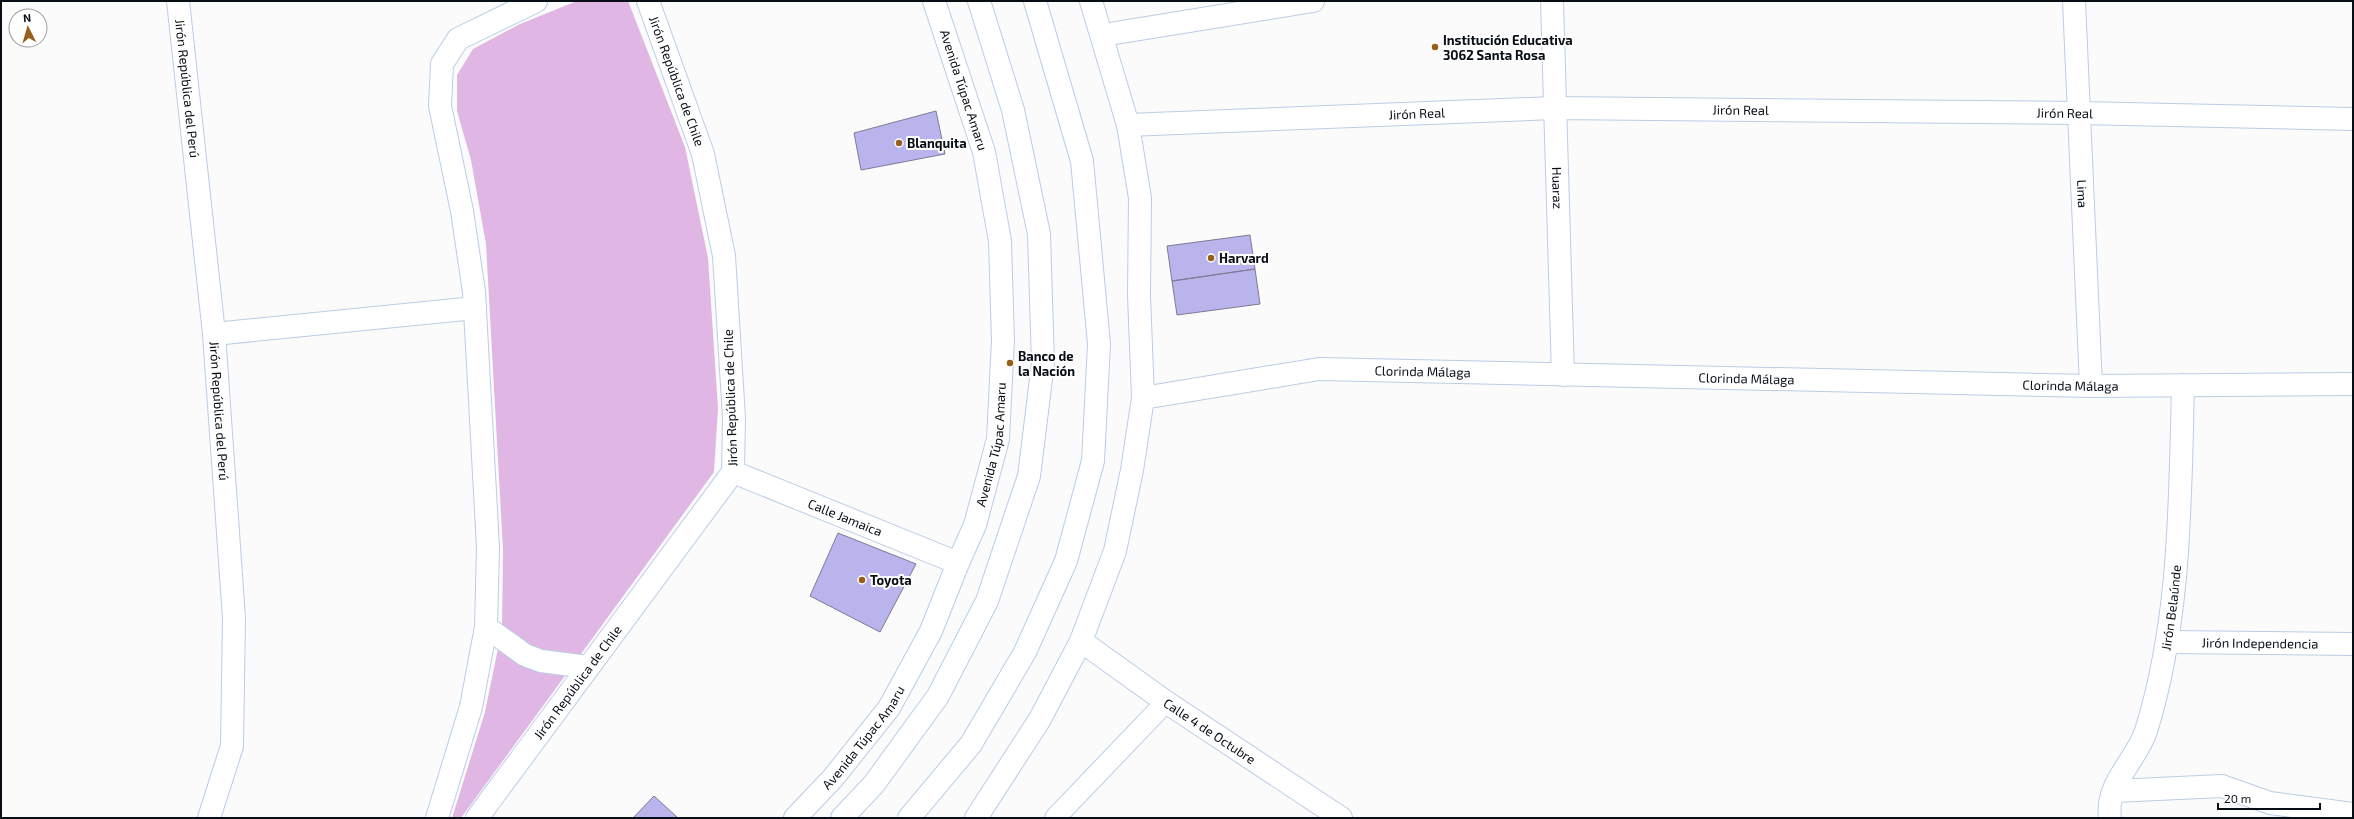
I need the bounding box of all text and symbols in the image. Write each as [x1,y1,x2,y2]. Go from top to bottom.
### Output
north arrow [8,8,48,48]
text: N [23,11,32,24]
street label: Jirón República de Chile [646,14,708,148]
street label: Jirón República del Perú [172,18,203,159]
street label: Avenida Túpac Amaru [937,27,991,153]
place label: Institución Educativa 3062 Santa Rosa [1443,32,1573,63]
marker: Institución Educativa 3062 Santa Rosa [1430,42,1440,52]
street label: Jirón Real [1712,102,1769,118]
street label: Jirón Real [1388,104,1445,123]
street label: Jirón Real [2036,105,2093,121]
place label: Blanquita [907,135,967,151]
marker: Blanquita [894,138,904,148]
street label: Huaraz [1549,167,1566,209]
street label: Lima [2074,179,2091,208]
place label: Harvard [1219,250,1269,266]
marker: Harvard [1206,253,1216,263]
street label: Jirón República de Chile [720,329,740,467]
street label: Jirón República del Perú [207,341,232,481]
place label: Banco de la Nación [1018,348,1075,379]
marker: Banco de la Nación [1005,358,1015,368]
street label: Clorinda Málaga [1374,362,1471,380]
street label: Clorinda Málaga [1698,369,1795,387]
street label: Clorinda Málaga [2022,376,2119,394]
street label: Avenida Túpac Amaru [972,382,1009,508]
street label: Calle Jamaica [806,495,885,540]
street label: Jirón Belaúnde [2157,564,2184,652]
place label: Toyota [870,572,912,588]
marker: Toyota [857,575,867,585]
street label: Jirón República de Chile [530,622,625,742]
street label: Jirón Independencia [2202,634,2318,652]
street label: Avenida Túpac Amaru [819,683,908,792]
street label: Calle 4 de Octubre [1161,695,1259,767]
scale bar [2218,785,2320,811]
text: 20 m [2224,791,2251,805]

